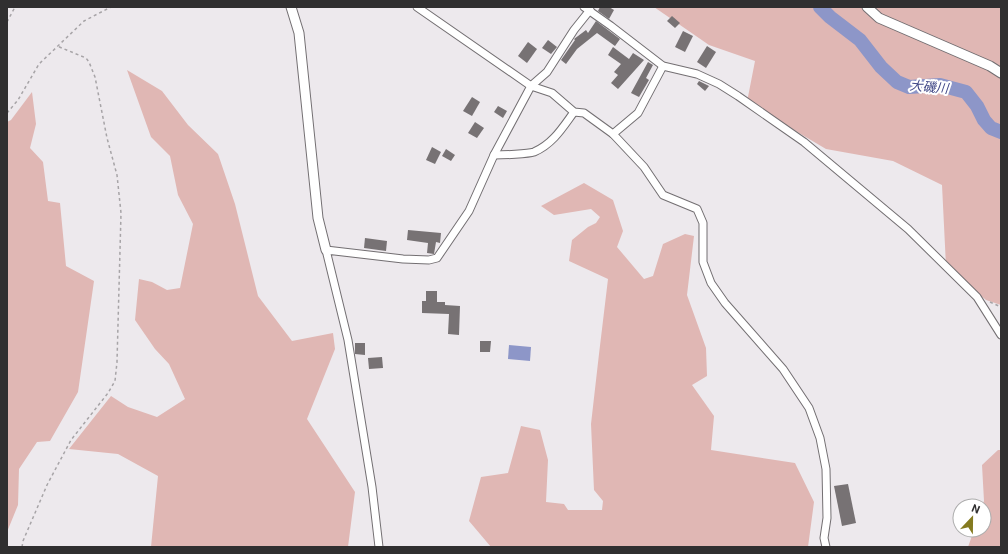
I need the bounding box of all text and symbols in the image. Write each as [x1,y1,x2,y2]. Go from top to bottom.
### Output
water label: 大磯川 [909,78,951,96]
north arrow [952,498,992,538]
text: N [970,502,982,517]

